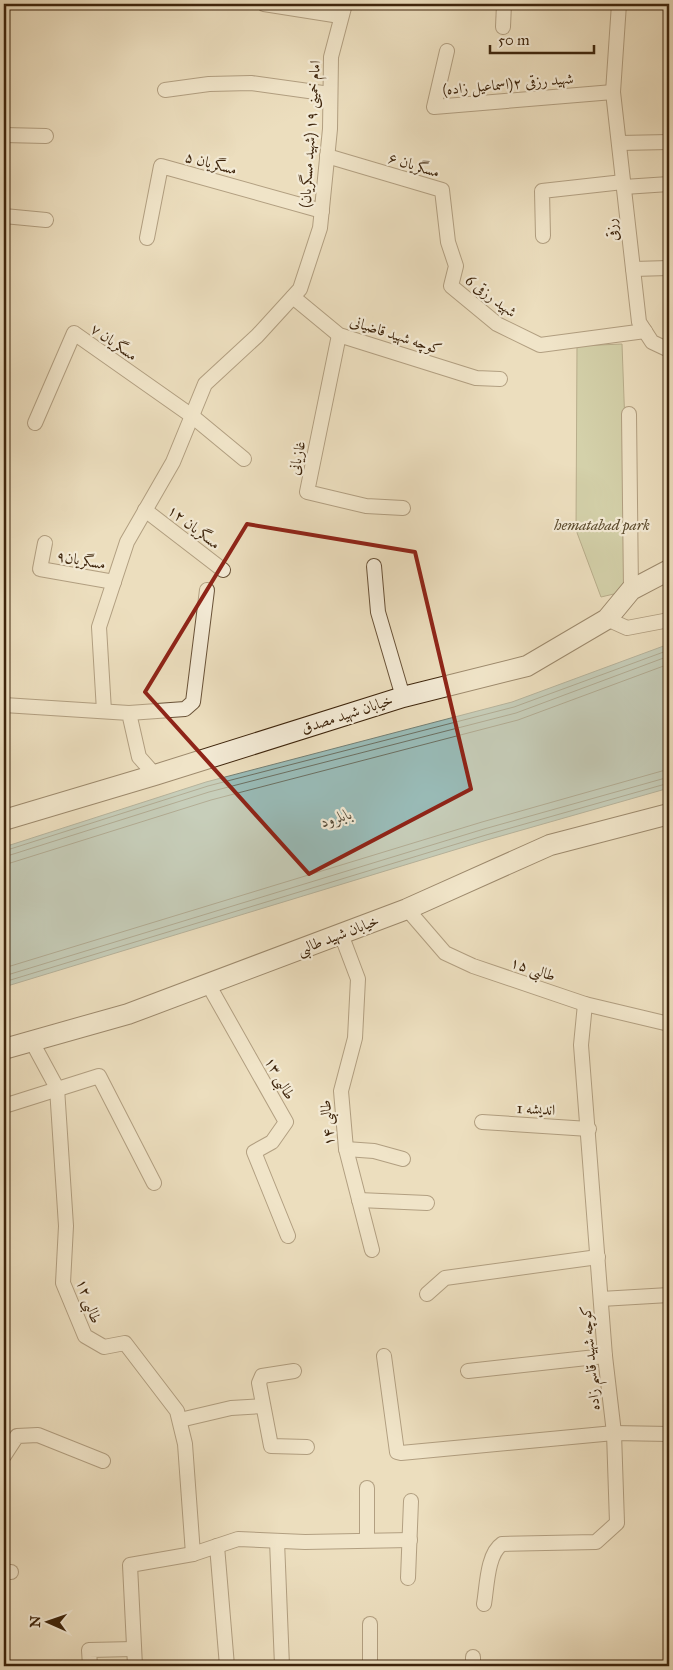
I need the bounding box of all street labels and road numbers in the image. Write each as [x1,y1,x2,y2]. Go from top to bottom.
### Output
street label: امام خمینی ۱۹ (شهید مسگریان) [296,60,328,208]
street label: شهید رزقی ۲(اسماعیل زاده) [442,69,574,101]
street label: مسگریان ۵ [183,147,239,180]
street label: مسگریان ۶ [386,149,442,182]
street label: رزقی [602,218,622,242]
street label: شهید رزقی 6 [461,271,520,322]
street label: کوچه شهید قاضیانی [347,312,444,360]
street label: مسگریان ۷ [87,319,141,365]
street label: غازیانی [285,439,309,477]
street label: مسگریان ۱۲ [164,501,224,554]
street label: مسگریان۹ [55,547,107,574]
street label: خیابان شهید مصدق [299,691,395,738]
street label: خیابان شهید طالبی [294,911,383,962]
street label: طالبی ۱۵ [507,953,558,988]
street label: طالبی ۱۳ [258,1053,299,1104]
street label: طالبی ۱۴ [316,1099,341,1147]
street label: اندیشه 1 [516,1099,556,1119]
street label: طالبی ۱۲ [70,1276,105,1327]
street label: کوچه شهید قاسم زاده [576,1304,610,1411]

